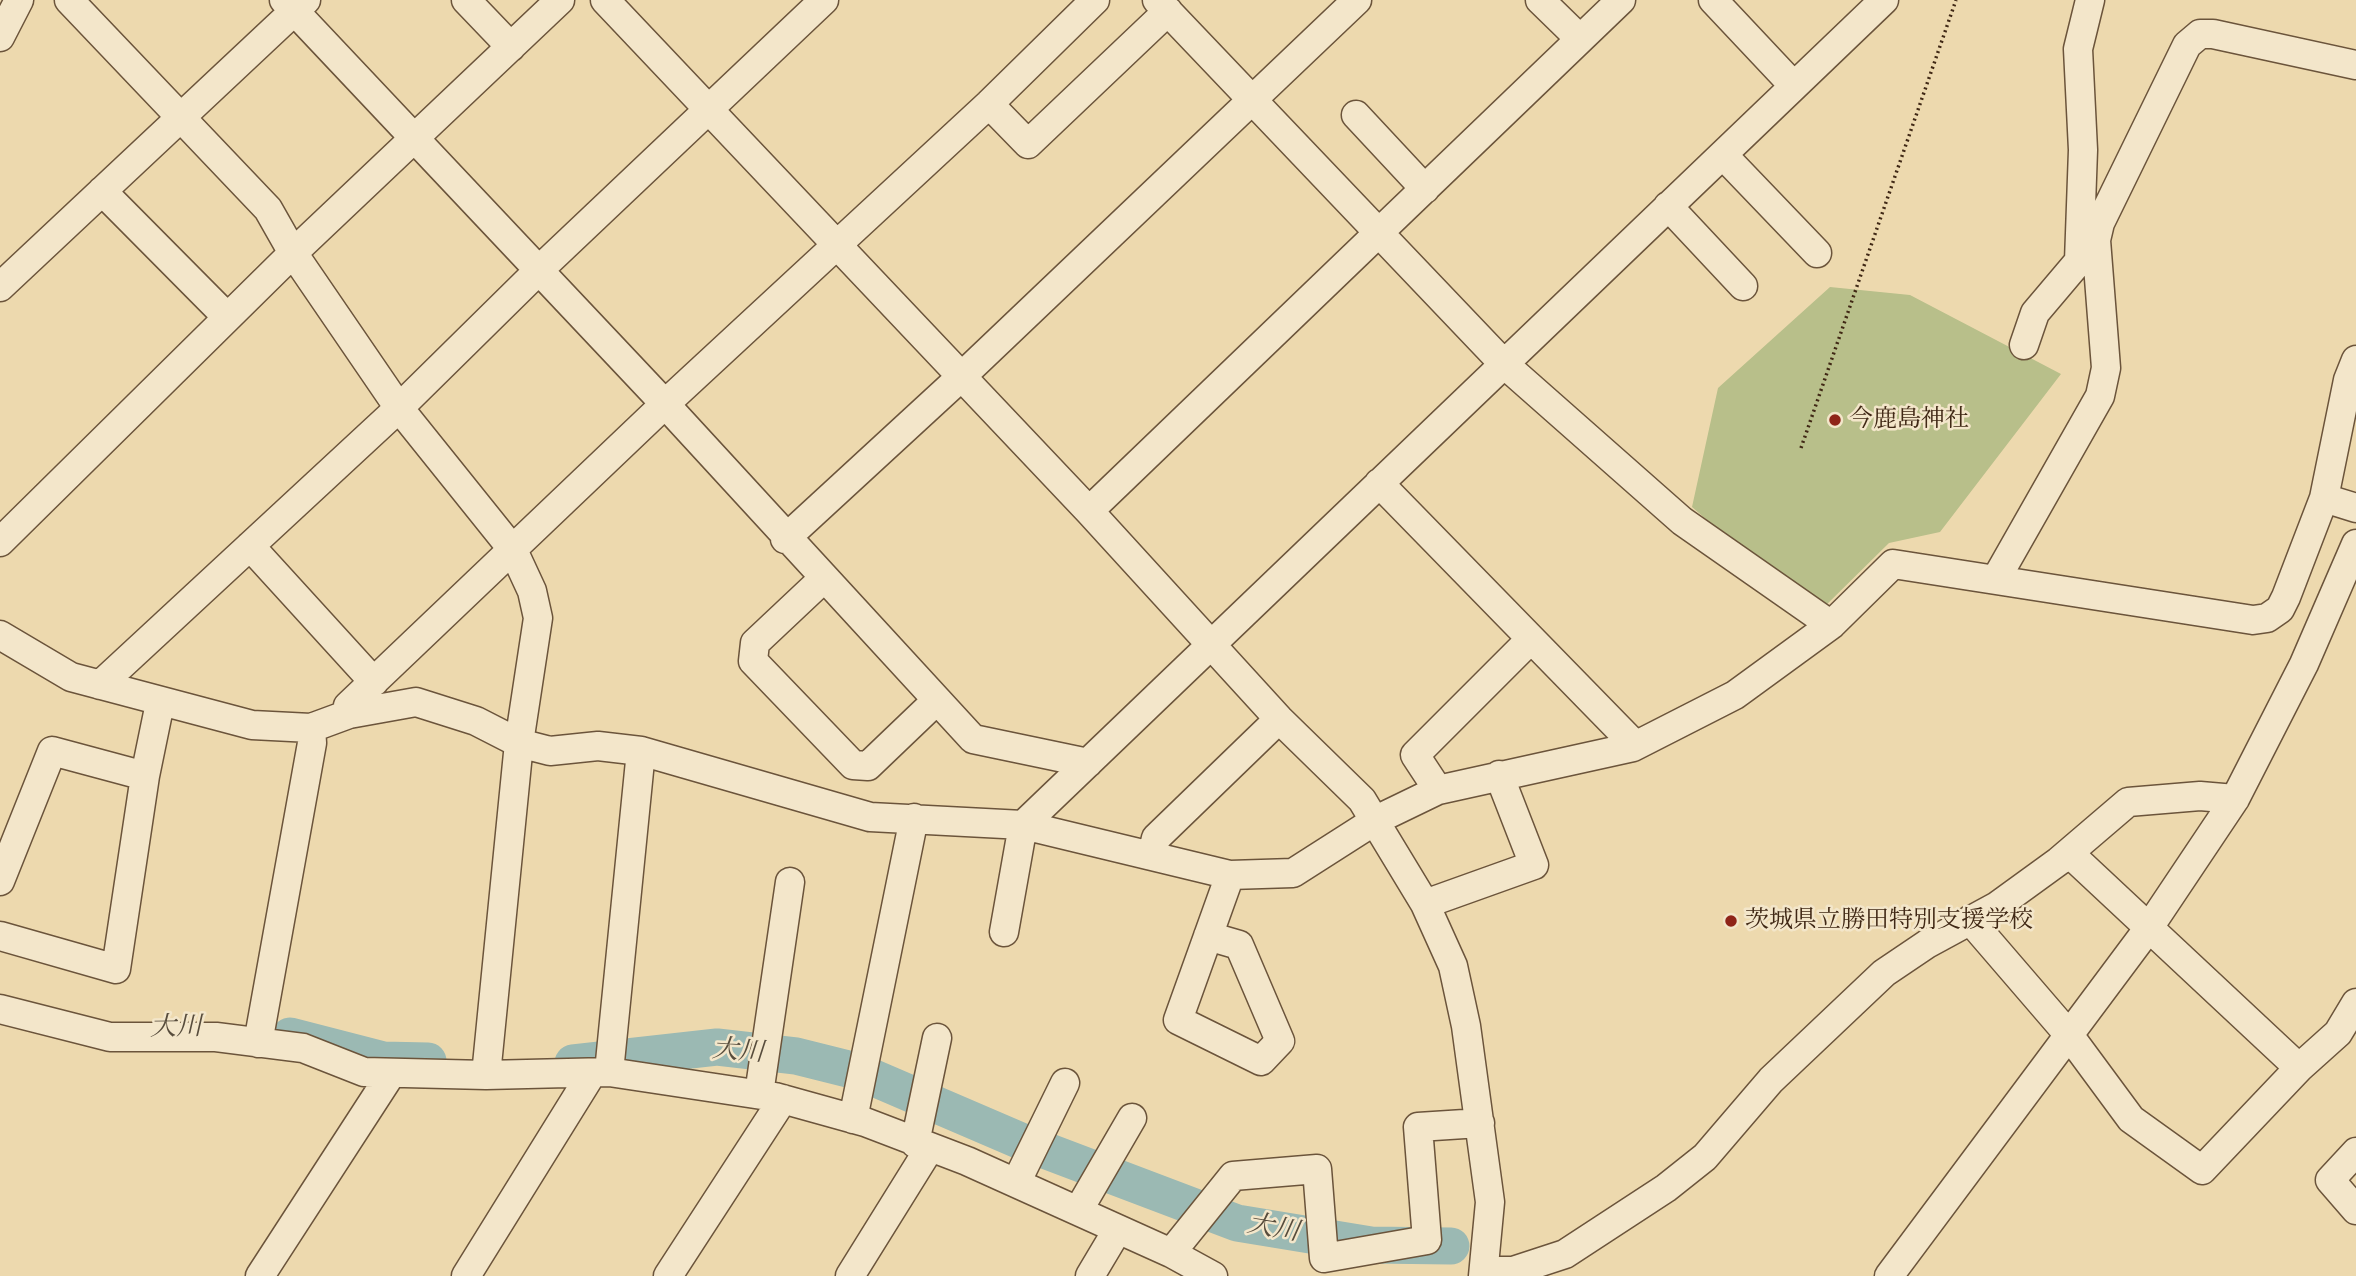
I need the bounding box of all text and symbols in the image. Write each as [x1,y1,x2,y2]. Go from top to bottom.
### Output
place label: 今鹿島神社 [1849,406,1969,434]
marker: 今鹿島神社 [1827,412,1843,428]
place label: 茨城県立勝田特別支援学校 [1745,907,2033,935]
marker: 茨城県立勝田特別支援学校 [1723,913,1739,929]
water label: 大川 [150,1012,202,1044]
water label: 大川 [711,1035,765,1069]
water label: 大川 [1245,1209,1301,1249]

